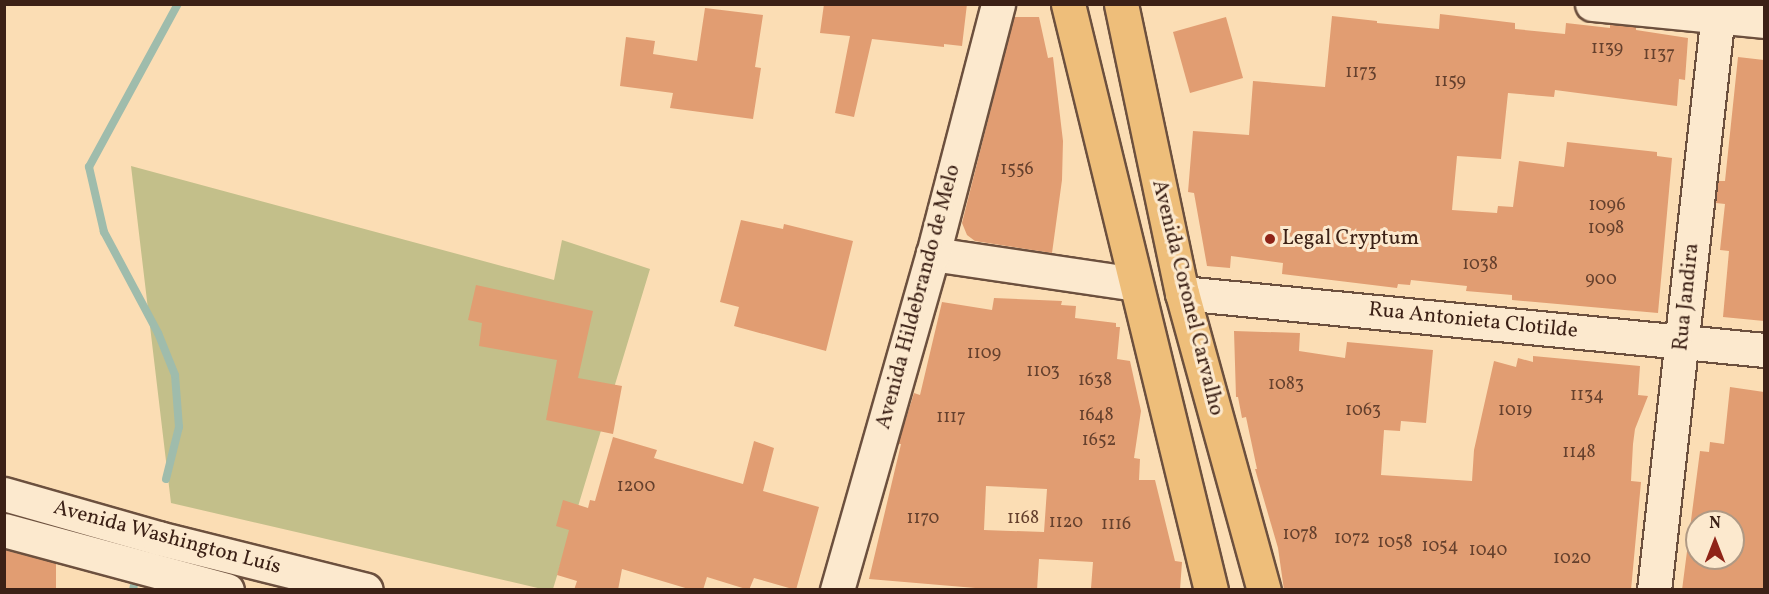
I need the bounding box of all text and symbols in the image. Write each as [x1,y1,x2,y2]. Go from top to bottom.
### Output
house number: 1139 [1591,38,1623,60]
house number: 1137 [1643,44,1675,66]
house number: 1173 [1345,62,1377,84]
house number: 1159 [1434,71,1466,93]
house number: 1556 [1000,159,1034,181]
street label: Avenida Hildebrando de Melo [872,162,966,432]
street label: Avenida Coronel Carvalho [1145,178,1229,418]
house number: 1096 [1588,195,1626,217]
house number: 1098 [1588,218,1624,240]
place label: Legal Cryptum [1282,226,1419,252]
marker: Legal Cryptum [1263,232,1277,246]
street label: Rua Jandira [1669,242,1705,352]
house number: 1038 [1462,254,1498,276]
house number: 900 [1585,269,1617,291]
street label: Rua Antonieta Clotilde [1367,297,1579,345]
house number: 1109 [967,343,1001,365]
house number: 1103 [1026,361,1060,383]
house number: 1638 [1078,370,1112,392]
house number: 1083 [1268,374,1304,396]
house number: 1134 [1570,385,1604,407]
house number: 1063 [1345,400,1381,422]
house number: 1019 [1498,400,1532,422]
house number: 1648 [1078,405,1114,427]
house number: 1117 [936,407,966,429]
house number: 1652 [1082,430,1116,452]
house number: 1148 [1562,442,1596,464]
house number: 1200 [617,476,655,498]
street label: Avenida Washington Luís [50,495,284,581]
house number: 1170 [907,508,939,530]
house number: 1168 [1007,508,1039,530]
north arrow [1685,510,1745,570]
house number: 1120 [1049,512,1083,534]
text: N [1709,513,1721,535]
house number: 1116 [1101,514,1131,536]
house number: 1078 [1282,524,1318,546]
house number: 1072 [1334,528,1370,550]
house number: 1058 [1377,532,1413,554]
house number: 1054 [1421,536,1459,558]
house number: 1040 [1469,540,1507,562]
house number: 1020 [1553,548,1591,570]

